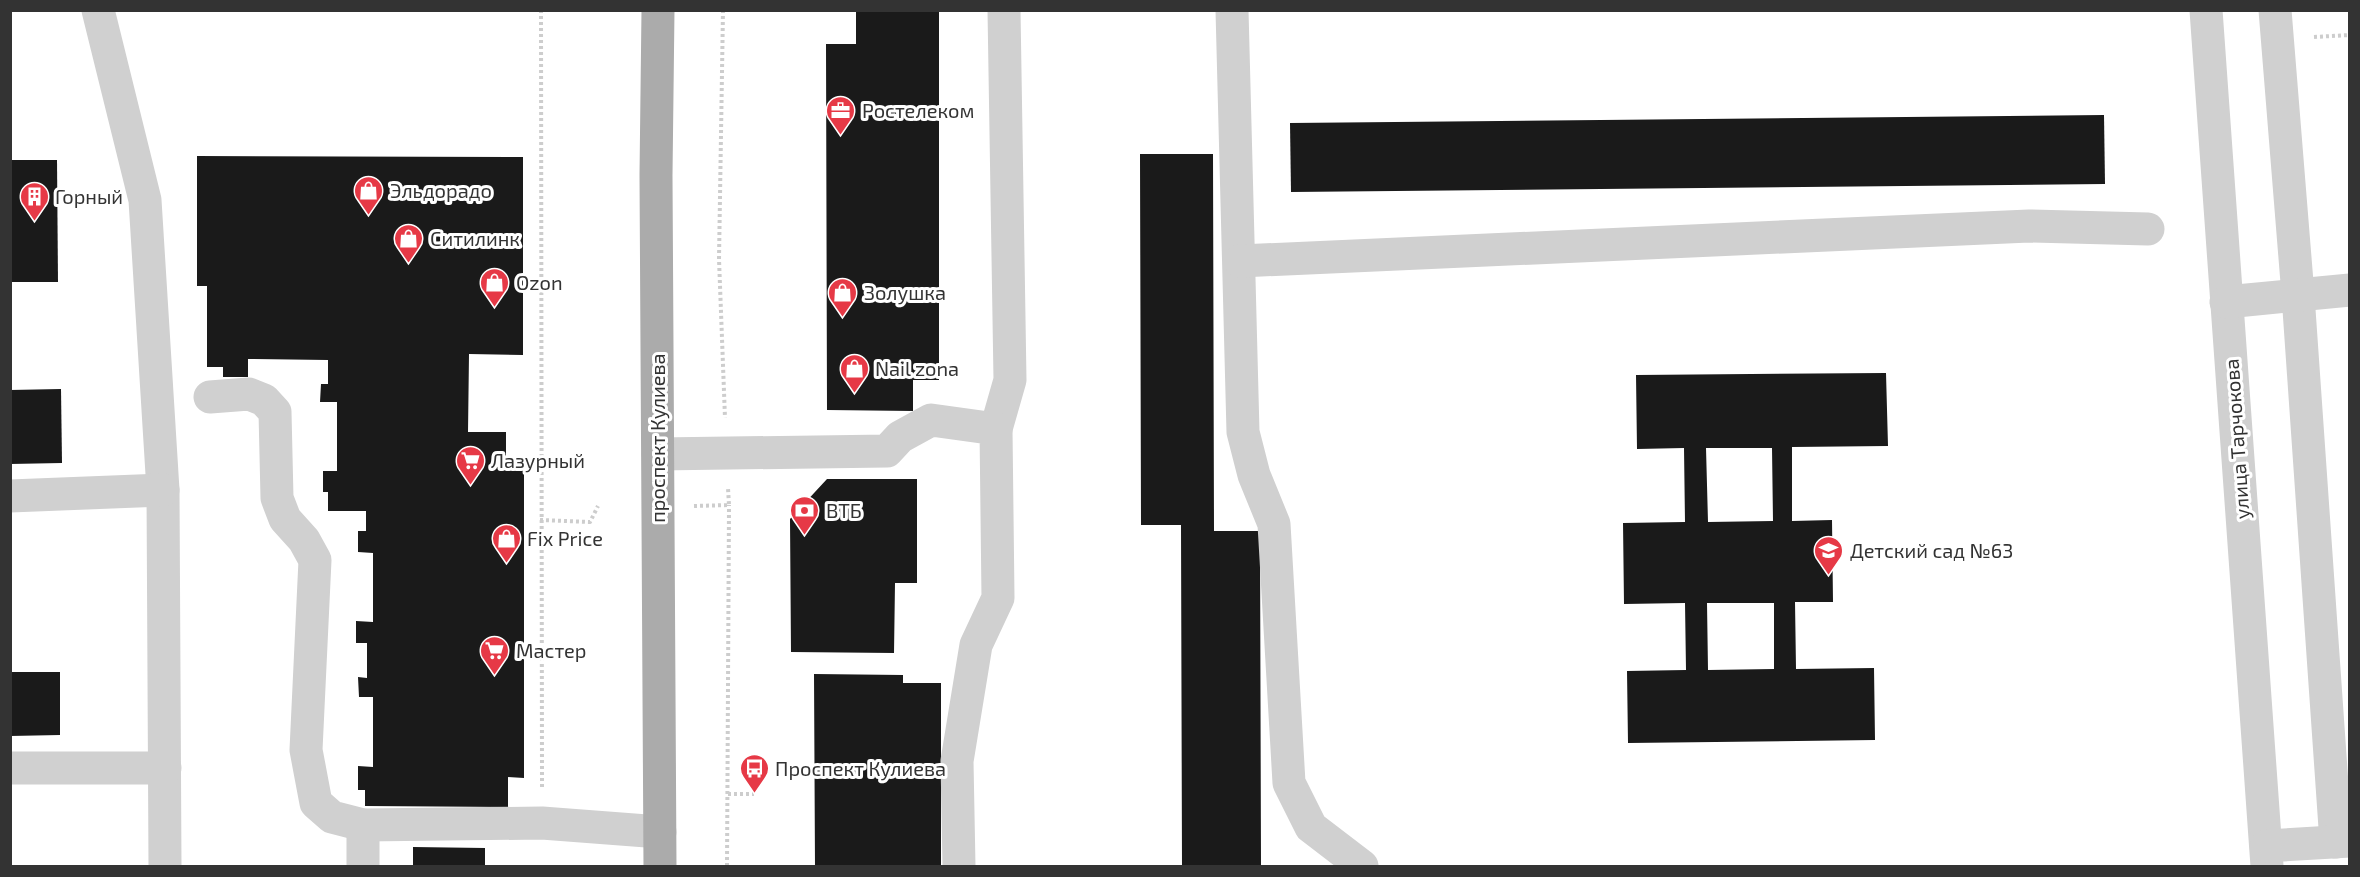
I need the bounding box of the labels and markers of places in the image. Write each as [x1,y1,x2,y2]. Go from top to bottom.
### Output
office icon: Ростелеком [825,94,857,136]
place label: Ростелеком [862,98,974,122]
shop icon: Эльдорадо [353,174,385,216]
place label: Эльдорадо [390,178,492,202]
building icon: Горный [18,180,50,222]
place label: Горный [55,184,123,208]
shop icon: Ситилинк [393,222,425,264]
place label: Ситилинк [430,226,520,250]
shop icon: Ozon [479,266,511,308]
place label: Ozon [516,270,563,294]
shop icon: Золушка [827,276,859,318]
place label: Золушка [864,280,946,305]
shop icon: Nail zona [838,352,870,394]
place label: Nail zona [875,356,959,380]
supermarket icon: Лазурный [454,444,486,486]
place label: Лазурный [491,448,585,473]
bank icon: ВТБ [789,494,821,536]
place label: ВТБ [826,498,862,522]
shop icon: Fix Price [490,522,522,564]
place label: Fix Price [527,526,603,550]
school or university icon: Детский сад №63 [1813,534,1845,576]
place label: Детский сад №63 [1850,538,2013,562]
supermarket icon: Мастер [479,634,511,676]
place label: Мастер [516,638,587,662]
bus stop icon: Проспект Кулиева [738,752,770,794]
place label: Проспект Кулиева [775,756,946,781]

